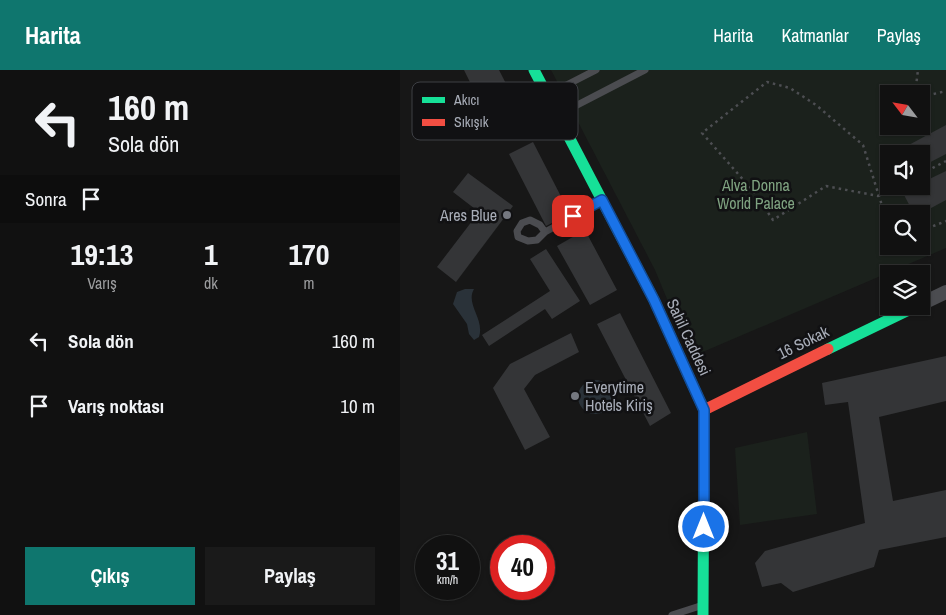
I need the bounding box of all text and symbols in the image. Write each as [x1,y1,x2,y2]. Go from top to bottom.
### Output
text: Harita [25,19,81,51]
text: Harita [713,23,753,48]
text: Katmanlar [781,23,849,48]
text: Paylaş [877,23,921,48]
legend [412,82,578,140]
text: 160 m [108,84,189,131]
north arrow [880,85,930,135]
map controls [880,85,930,315]
icon: left [25,90,90,155]
text: Akıcı [453,91,480,109]
text: Sıkışık [454,113,489,131]
text: Sola dön [108,129,179,159]
button: sound [880,145,930,195]
park label: Alva Donna World Palace [717,174,795,214]
icon: arrive [77,185,105,213]
text: Sonra [25,186,67,212]
pin [552,195,594,237]
icon: arrive [559,202,587,230]
place label: Ares Blue [439,204,497,226]
button: search [880,205,930,255]
marker: Ares Blue [501,209,513,221]
text: 19:13 [71,234,133,274]
text: 1 [204,234,218,274]
text: 170 [288,234,329,274]
button: layers [880,265,930,315]
text: Varış [87,272,117,294]
text: dk [204,272,218,294]
text: m [303,272,314,294]
street label: Sahil Caddesi [662,295,716,379]
street label: 16 Sokak [774,320,833,364]
icon: left [25,327,53,355]
text: Sola dön [68,328,134,354]
text: 160 m [332,328,375,354]
place label: Everytime Hotels Kiriş [585,376,653,416]
marker: Everytime Hotels Kiriş [569,390,581,402]
icon: arrive [25,392,53,420]
text: Varış noktası [68,393,164,419]
text: 10 m [340,393,375,419]
position arrow [677,500,729,552]
speed limit sign: 40 [490,535,555,600]
text: 31 [436,544,459,578]
button: Çıkış [25,547,195,605]
button: Paylaş [205,547,375,605]
text: km/h [437,572,458,588]

